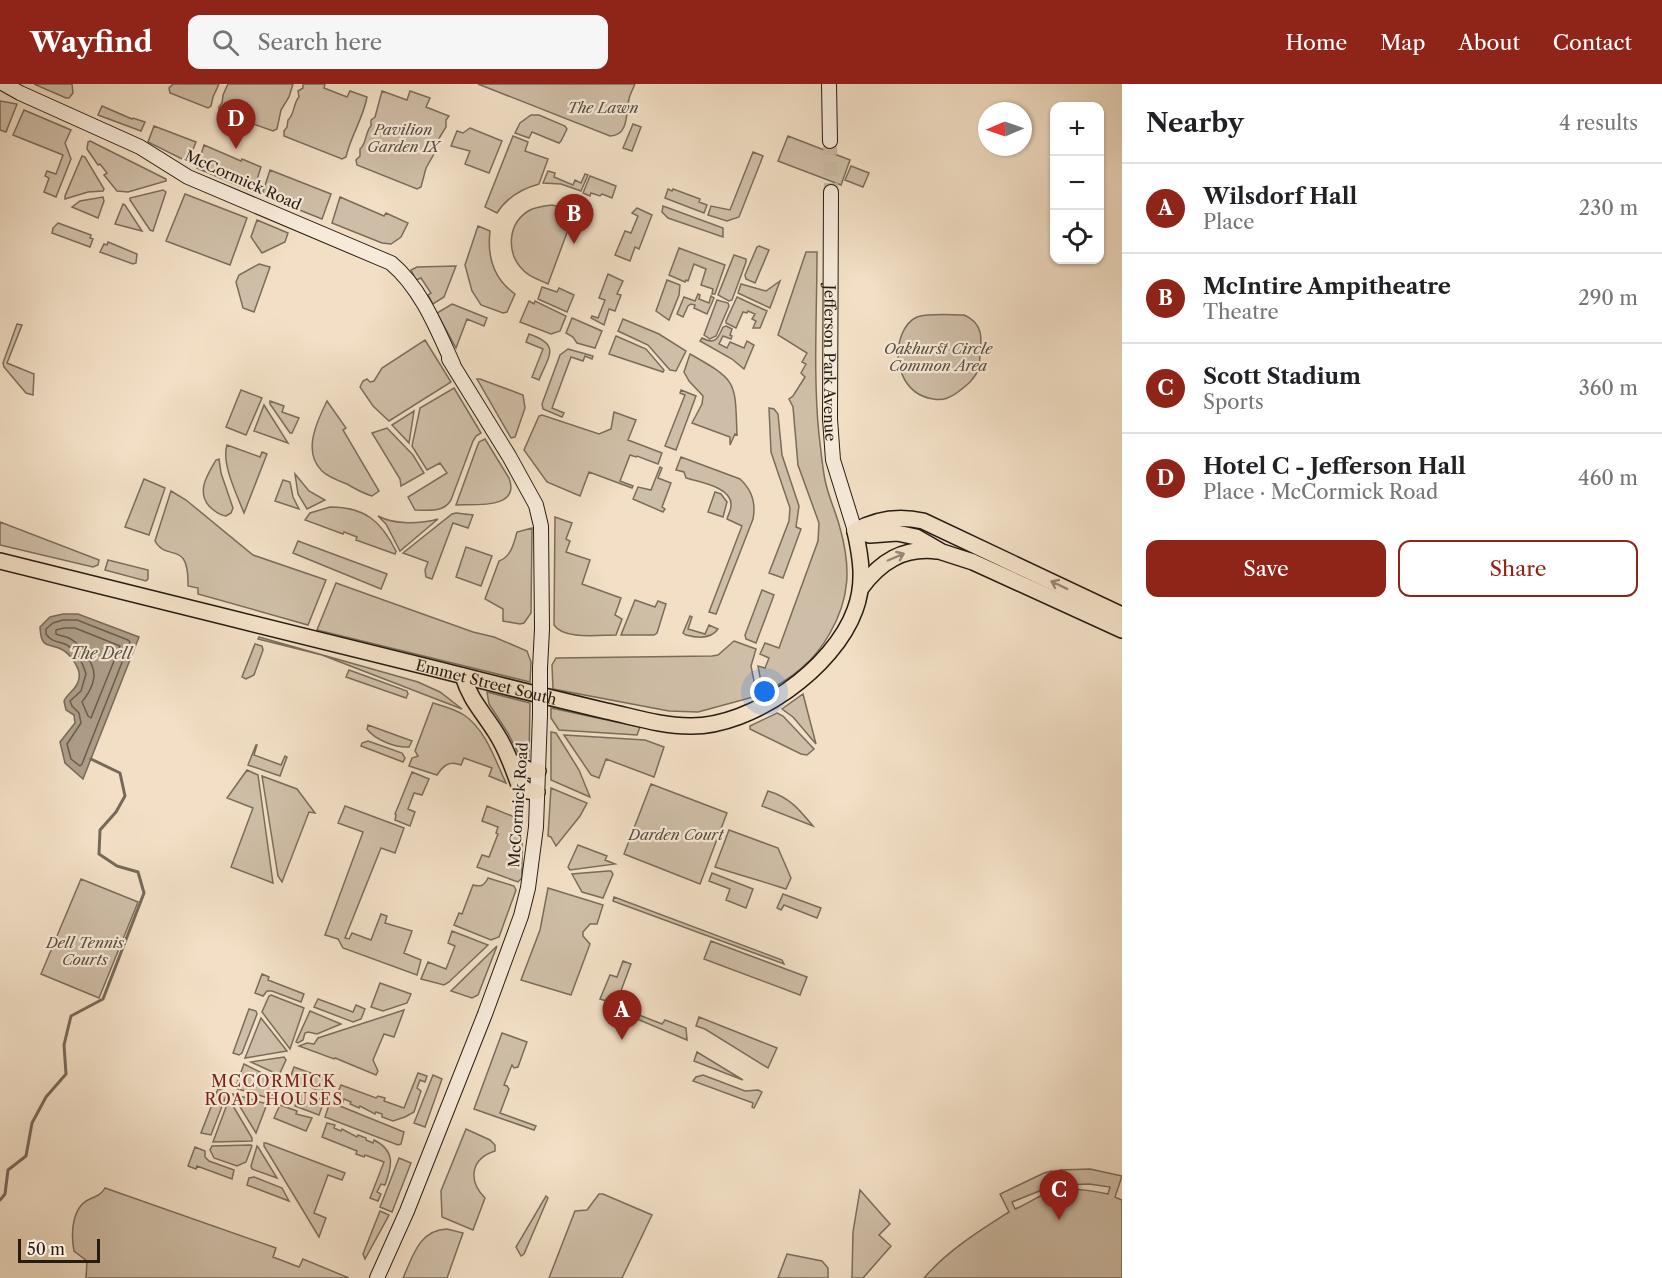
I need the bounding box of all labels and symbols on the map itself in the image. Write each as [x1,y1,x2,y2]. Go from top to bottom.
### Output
park label: The Lawn [567,98,639,117]
pin: D [216,100,256,149]
north arrow [978,102,1032,156]
park label: Pavilion Garden IX [367,120,442,156]
street label: McCormick Road [182,146,304,214]
pin: B [554,194,594,244]
street label: Jefferson Park Avenue [820,283,841,442]
park label: Oakhurst Circle Common Area [884,339,993,375]
one-way arrow [886,551,904,562]
one-way arrow [1050,578,1068,590]
water label: The Dell [70,643,134,663]
street label: Emmet Street South [414,655,559,709]
your location [750,677,779,706]
street label: McCormick Road [504,742,532,868]
park label: Darden Court [627,825,724,844]
park label: Dell Tennis Courts [45,933,124,969]
pin: A [602,990,642,1040]
district label: MCCORMICK ROAD HOUSES [204,1071,344,1109]
pin: C [1040,1170,1078,1220]
scale bar [18,1236,100,1264]

